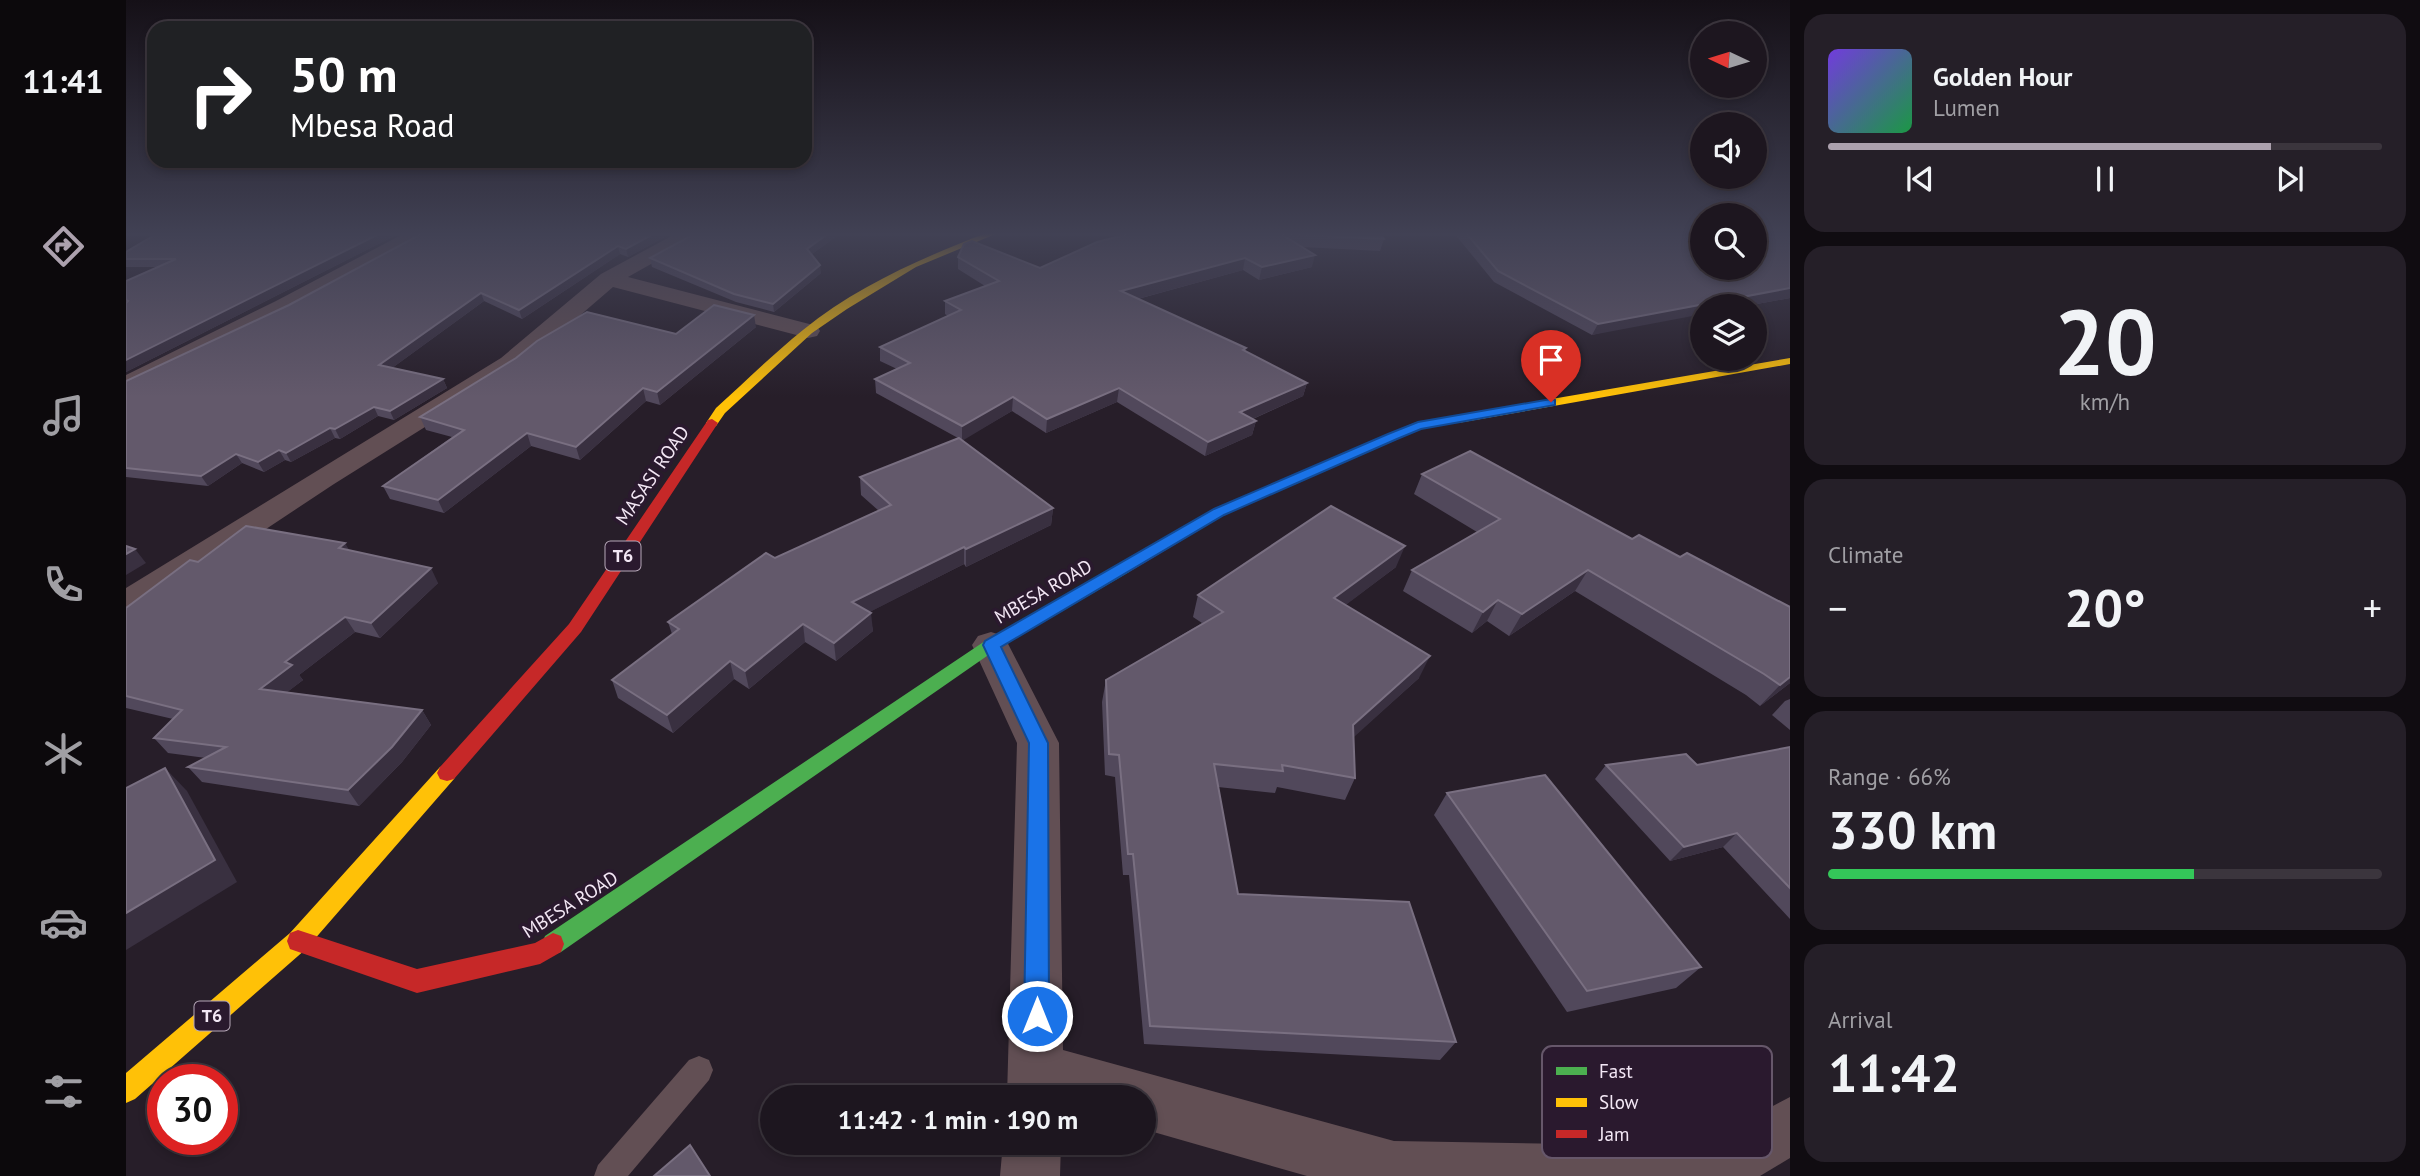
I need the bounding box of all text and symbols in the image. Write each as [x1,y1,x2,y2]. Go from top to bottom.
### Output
north arrow [1690,21,1768,98]
map controls [1690,21,1767,371]
text: 50 m [290,42,397,106]
icon: right [175,49,266,140]
text: 11:41 [22,60,104,102]
text: Golden Hour [1933,60,2072,93]
text: Lumen [1933,93,2000,122]
text: Mbesa Road [290,104,454,146]
button: sound [1690,112,1767,189]
icon: previous [1901,160,1939,198]
icon: pause [2086,160,2124,198]
icon: next [2271,160,2309,198]
button: search [1690,203,1767,280]
icon: directions [39,222,88,271]
text: 20 [2053,282,2157,400]
button: layers [1690,294,1767,371]
pin [1521,330,1581,402]
icon: arrive [1532,341,1570,379]
text: km/h [2080,387,2130,416]
icon: music [39,391,88,440]
street label: MASASI ROAD [610,421,694,529]
text: Climate [1828,540,1903,569]
road number: T6 [606,542,640,570]
street label: MBESA ROAD [990,554,1096,628]
icon: phone [39,560,88,609]
text: 20° [2064,574,2146,641]
text: − [1828,583,1847,632]
text: + [2363,583,2382,632]
icon: climate [39,729,88,778]
text: Range · 66% [1828,762,1951,791]
text: 330 km [1828,796,1997,863]
street label: MBESA ROAD [518,865,622,943]
icon: car [39,898,88,947]
position arrow [1000,979,1074,1053]
road number: T6 [194,1001,230,1030]
text: Arrival [1828,1005,1892,1034]
text: 11:42 [1828,1039,1960,1106]
legend [1542,1046,1772,1158]
text: Fast [1599,1059,1633,1083]
speed limit sign: 30 [147,1064,238,1155]
icon: filters [39,1067,88,1116]
text: Slow [1599,1090,1639,1114]
text: 11:42 · 1 min · 190 m [838,1103,1078,1136]
text: Jam [1598,1122,1629,1146]

